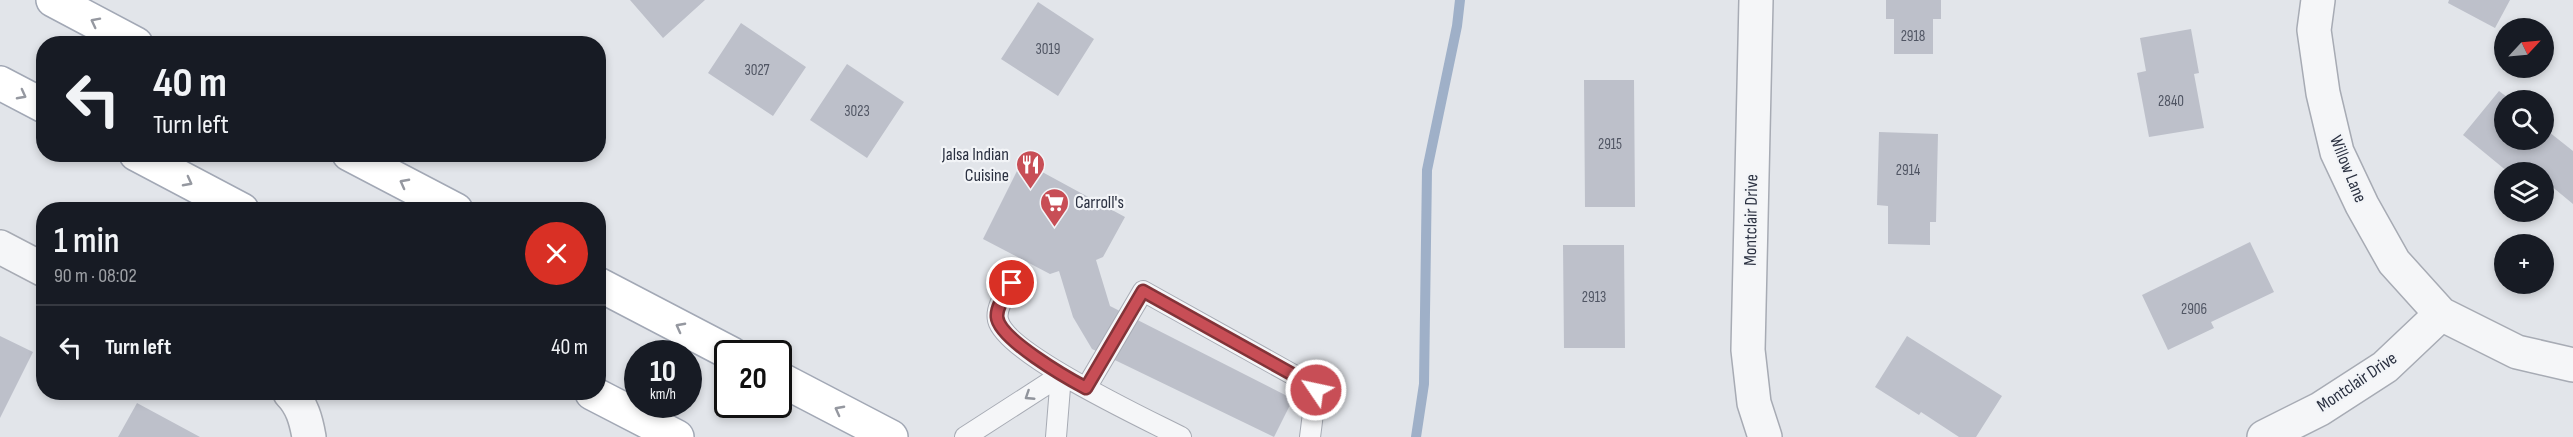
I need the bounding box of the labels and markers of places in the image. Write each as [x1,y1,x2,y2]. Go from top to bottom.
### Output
place label: Jalsa Indian Cuisine [941,144,1009,186]
restaurant icon: Jalsa Indian Cuisine [1014,148,1046,190]
supermarket icon: Carroll's [1038,186,1070,228]
place label: Carroll's [1075,192,1124,213]
pin [986,257,1037,308]

